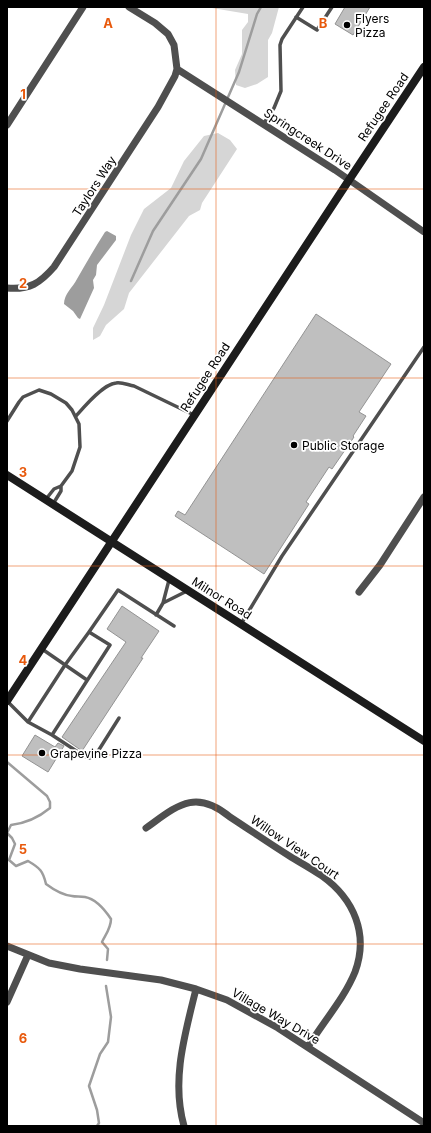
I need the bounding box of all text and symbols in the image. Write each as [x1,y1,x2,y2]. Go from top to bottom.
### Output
place label: Flyers Pizza [355,11,389,40]
text: A [103,15,113,31]
text: B [319,15,328,31]
marker: Flyers Pizza [342,20,352,30]
street label: Refugee Road [354,70,412,144]
text: 1 [20,86,26,102]
street label: Springcreek Drive [261,105,355,173]
street label: Taylors Way [69,153,119,219]
text: 2 [19,275,27,291]
street label: Refugee Road [177,339,233,415]
place label: Public Storage [302,438,384,453]
marker: Public Storage [289,440,299,450]
text: 3 [19,464,27,480]
street label: Milnor Road [189,574,255,622]
text: 4 [19,652,28,668]
place label: Grapevine Pizza [50,746,142,761]
marker: Grapevine Pizza [37,748,47,758]
street label: Willow View Court [248,812,342,882]
text: 5 [19,841,27,857]
street label: Village Way Drive [229,985,323,1047]
text: 6 [19,1030,27,1046]

